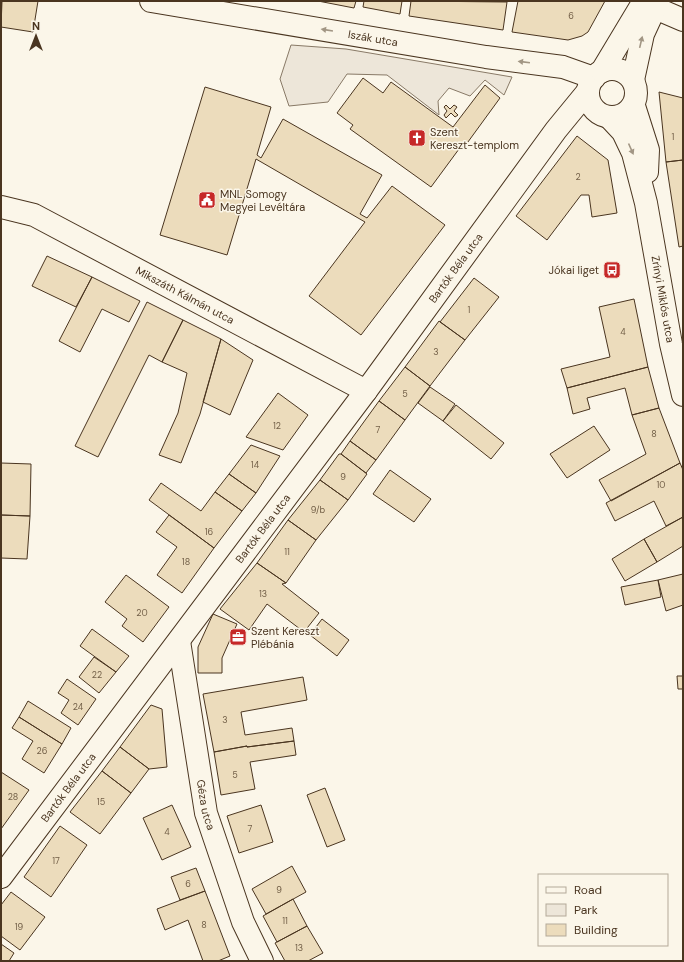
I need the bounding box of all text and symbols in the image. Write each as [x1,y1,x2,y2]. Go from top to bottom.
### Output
house number: 6 [568,10,574,22]
north arrow [16,16,56,56]
text: N [32,19,40,33]
one-way arrow [321,27,333,33]
street label: Iszák utca [347,27,399,49]
one-way arrow [639,36,645,48]
one-way arrow [518,59,531,65]
place label: Szent Kereszt-templom [430,125,519,152]
church icon: Szent Kereszt-templom [407,128,427,148]
house number: 1 [672,131,675,143]
one-way arrow [628,143,634,155]
house number: 2 [575,171,581,183]
place label: MNL Somogy Megyei Levéltára [220,187,305,214]
public building icon: MNL Somogy Megyei Levéltára [197,190,217,210]
street label: Bartók Béla utca [426,230,486,306]
street label: Zrínyi Miklós utca [648,255,678,344]
bus stop icon: Jókai liget [602,260,622,280]
street label: Mikszáth Kálmán utca [133,263,237,327]
place label: Jókai liget [549,263,599,277]
house number: 1 [468,304,471,316]
house number: 4 [620,326,626,338]
house number: 3 [433,346,439,358]
house number: 5 [402,388,408,400]
house number: 12 [273,420,281,432]
house number: 7 [376,424,381,436]
house number: 8 [651,428,657,440]
house number: 14 [251,459,260,471]
house number: 9 [340,471,346,483]
house number: 10 [657,479,665,491]
street label: Bartók Béla utca [232,491,293,566]
house number: 9/b [311,504,326,516]
house number: 16 [205,526,214,538]
house number: 11 [284,546,290,558]
house number: 18 [182,556,190,568]
house number: 13 [259,588,267,600]
house number: 20 [136,607,148,619]
place label: Szent Kereszt Plébánia [251,624,320,651]
office icon: Szent Kereszt Plébánia [228,627,248,647]
house number: 22 [92,669,102,681]
house number: 24 [73,701,84,713]
house number: 3 [222,714,228,726]
house number: 26 [37,745,48,757]
street label: Bartók Béla utca [38,750,99,825]
house number: 5 [232,769,238,781]
street label: Géza utca [194,779,218,832]
house number: 28 [8,791,18,803]
house number: 15 [97,796,105,808]
house number: 7 [248,823,253,835]
house number: 4 [164,826,170,838]
house number: 17 [52,855,60,867]
legend [538,874,668,946]
house number: 6 [185,878,191,890]
text: Road [574,882,602,898]
house number: 9 [276,884,282,896]
text: Park [574,902,598,918]
house number: 11 [282,915,288,927]
house number: 8 [201,919,207,931]
house number: 19 [15,921,24,933]
text: Building [574,922,618,938]
house number: 13 [295,942,303,954]

